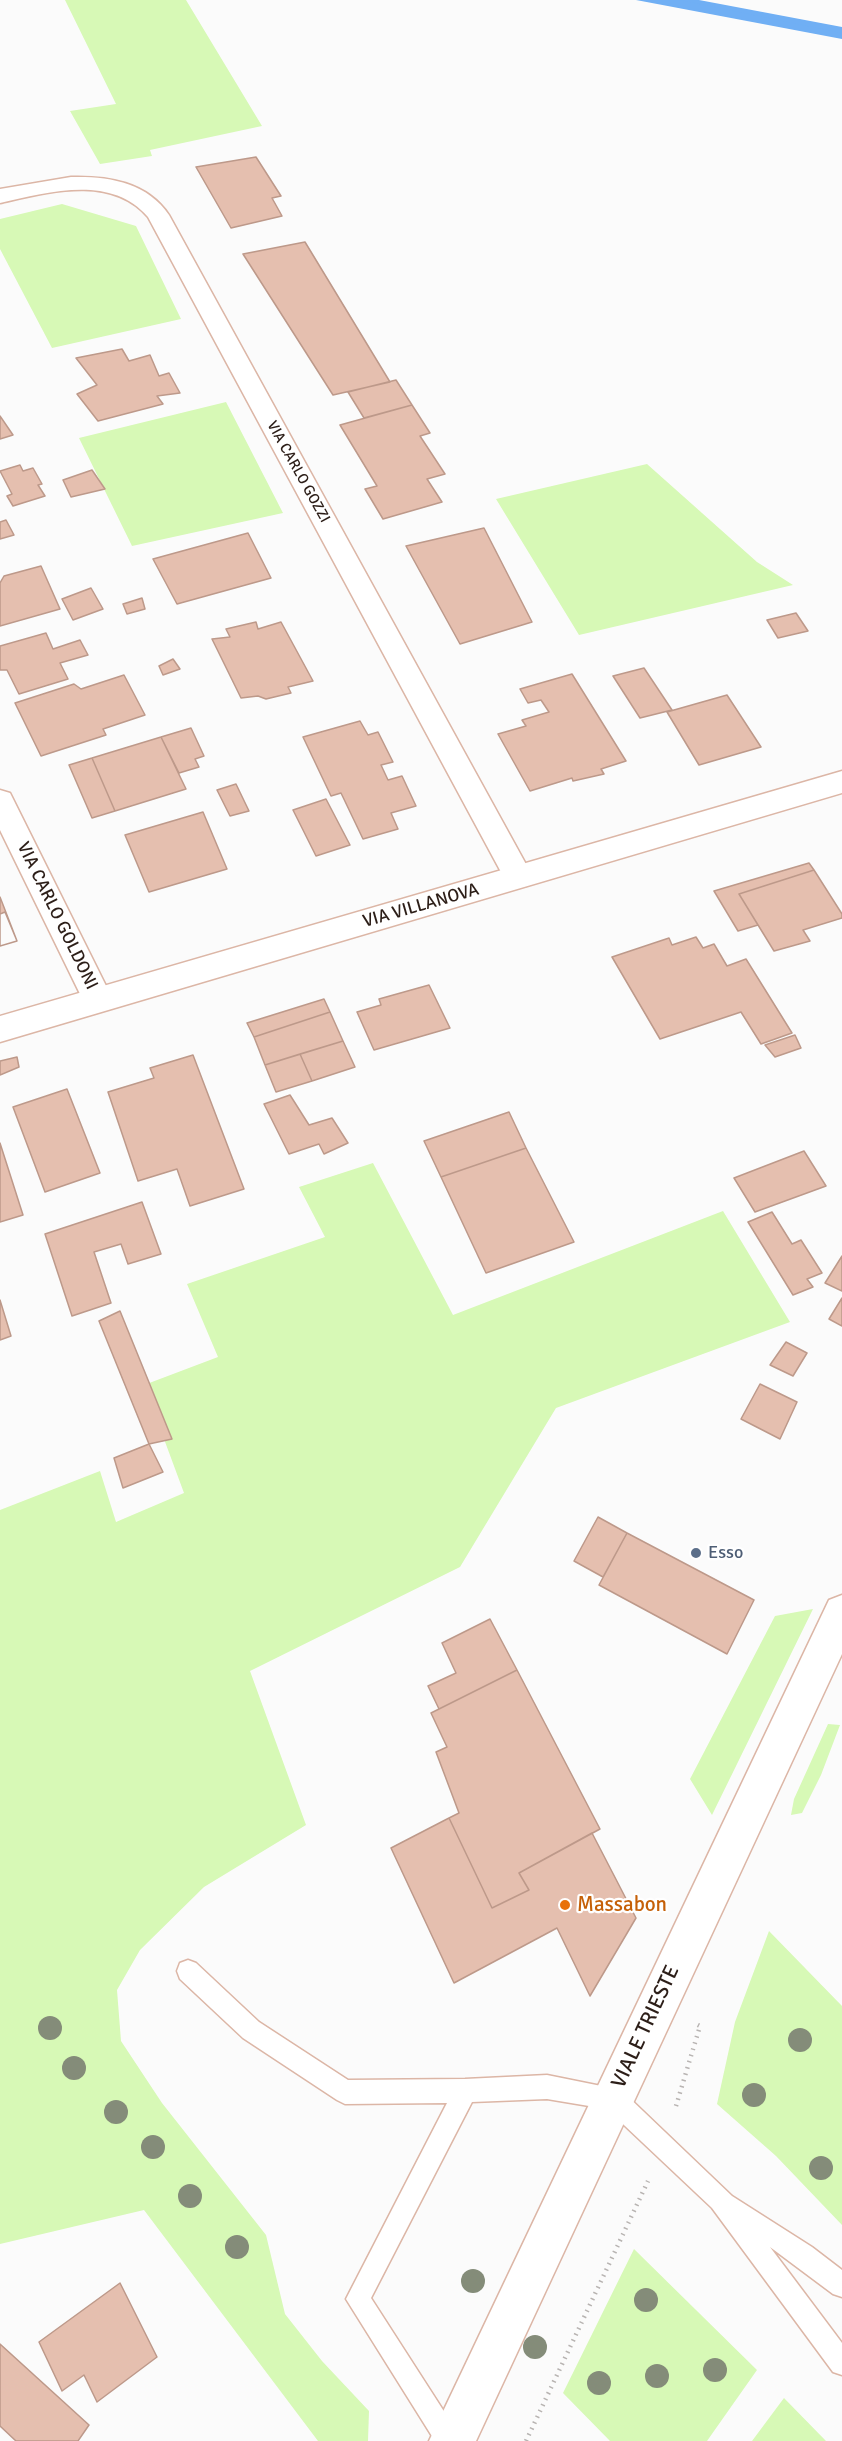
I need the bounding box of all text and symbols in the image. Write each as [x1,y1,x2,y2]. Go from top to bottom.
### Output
street label: VIA CARLO GOZZI [263,418,333,526]
street label: VIA CARLO GOLDONI [12,839,102,993]
street label: VIA VILLANOVA [360,879,482,933]
place label: Esso [708,1542,743,1564]
marker: Esso [689,1546,703,1560]
place label: Massabon [577,1892,667,1918]
marker: Massabon [558,1898,572,1912]
street label: VIALE TRIESTE [607,1962,685,2092]

